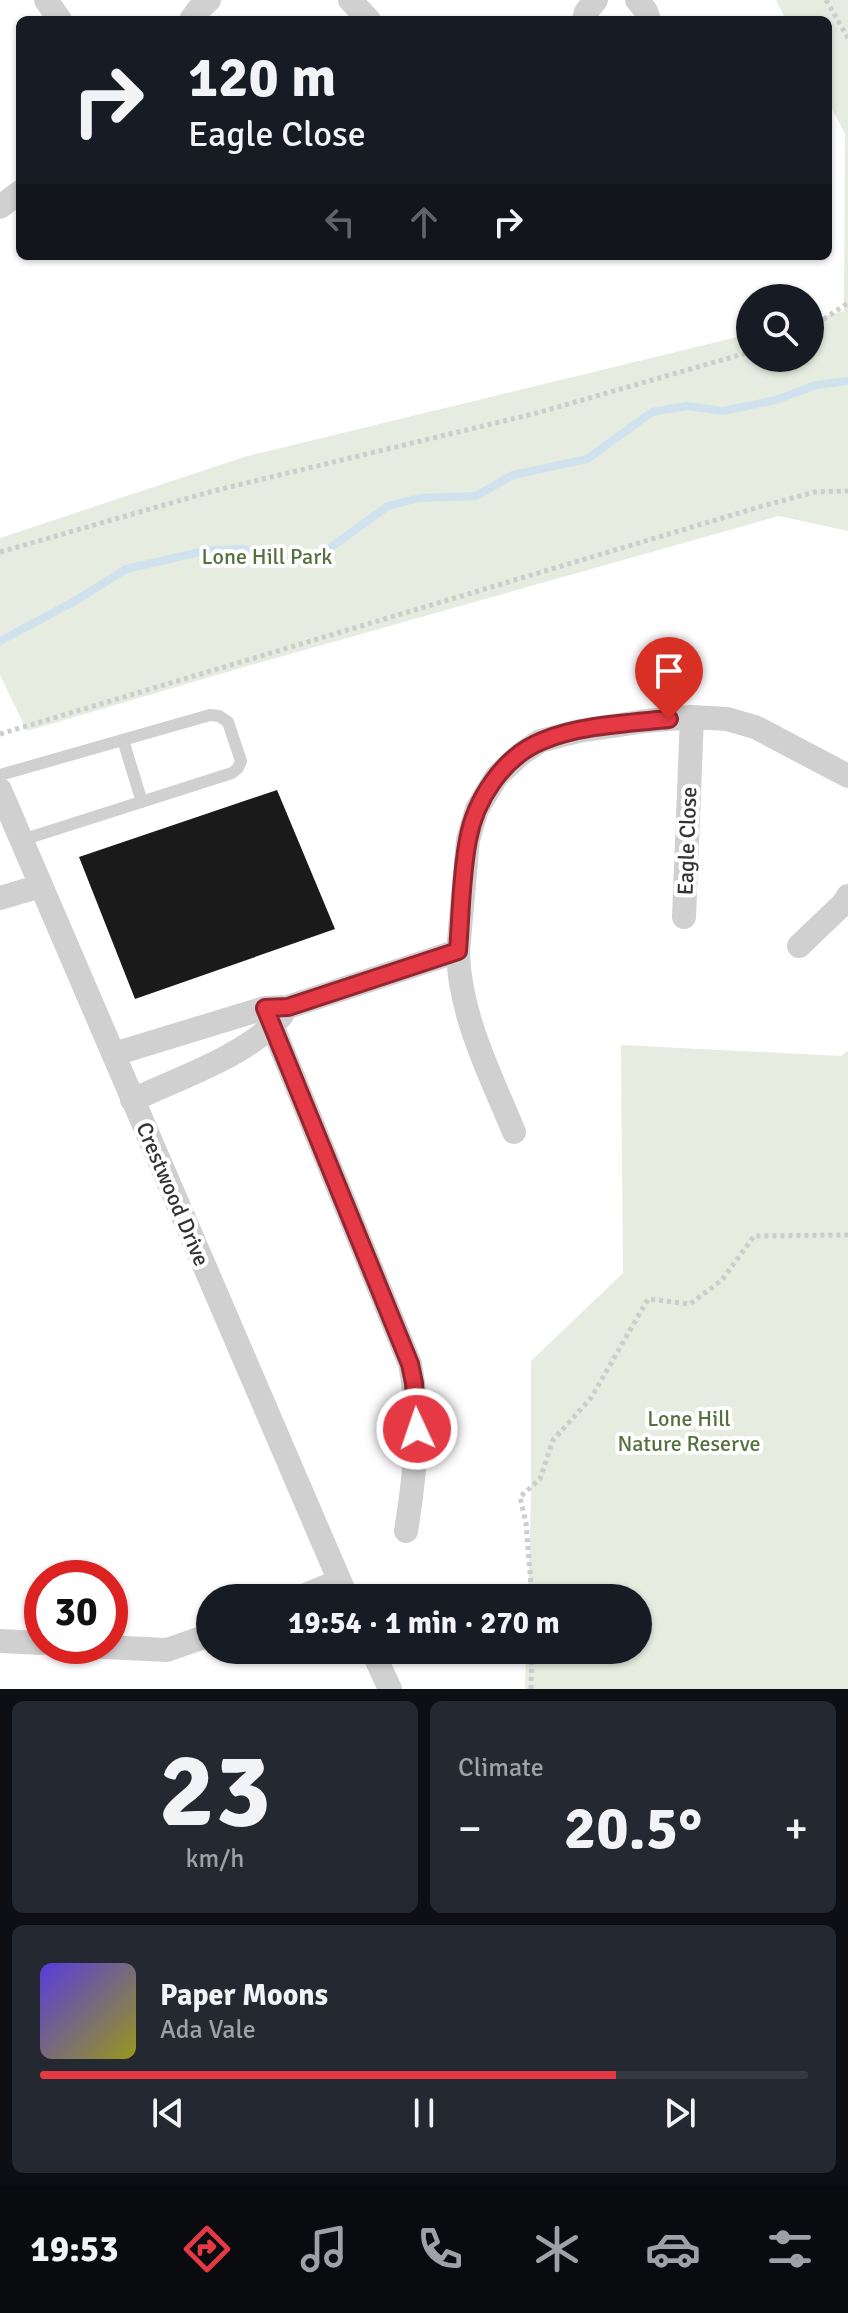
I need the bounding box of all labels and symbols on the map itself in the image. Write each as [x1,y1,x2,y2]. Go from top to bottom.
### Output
park label: Lone Hill Park [202,543,332,570]
pin [635,637,703,719]
street label: Eagle Close [672,786,702,896]
street label: Crestwood Drive [131,1118,215,1270]
position arrow [375,1387,459,1471]
park label: Lone Hill Nature Reserve [617,1405,761,1457]
speed limit sign: 30 [24,1560,128,1664]

